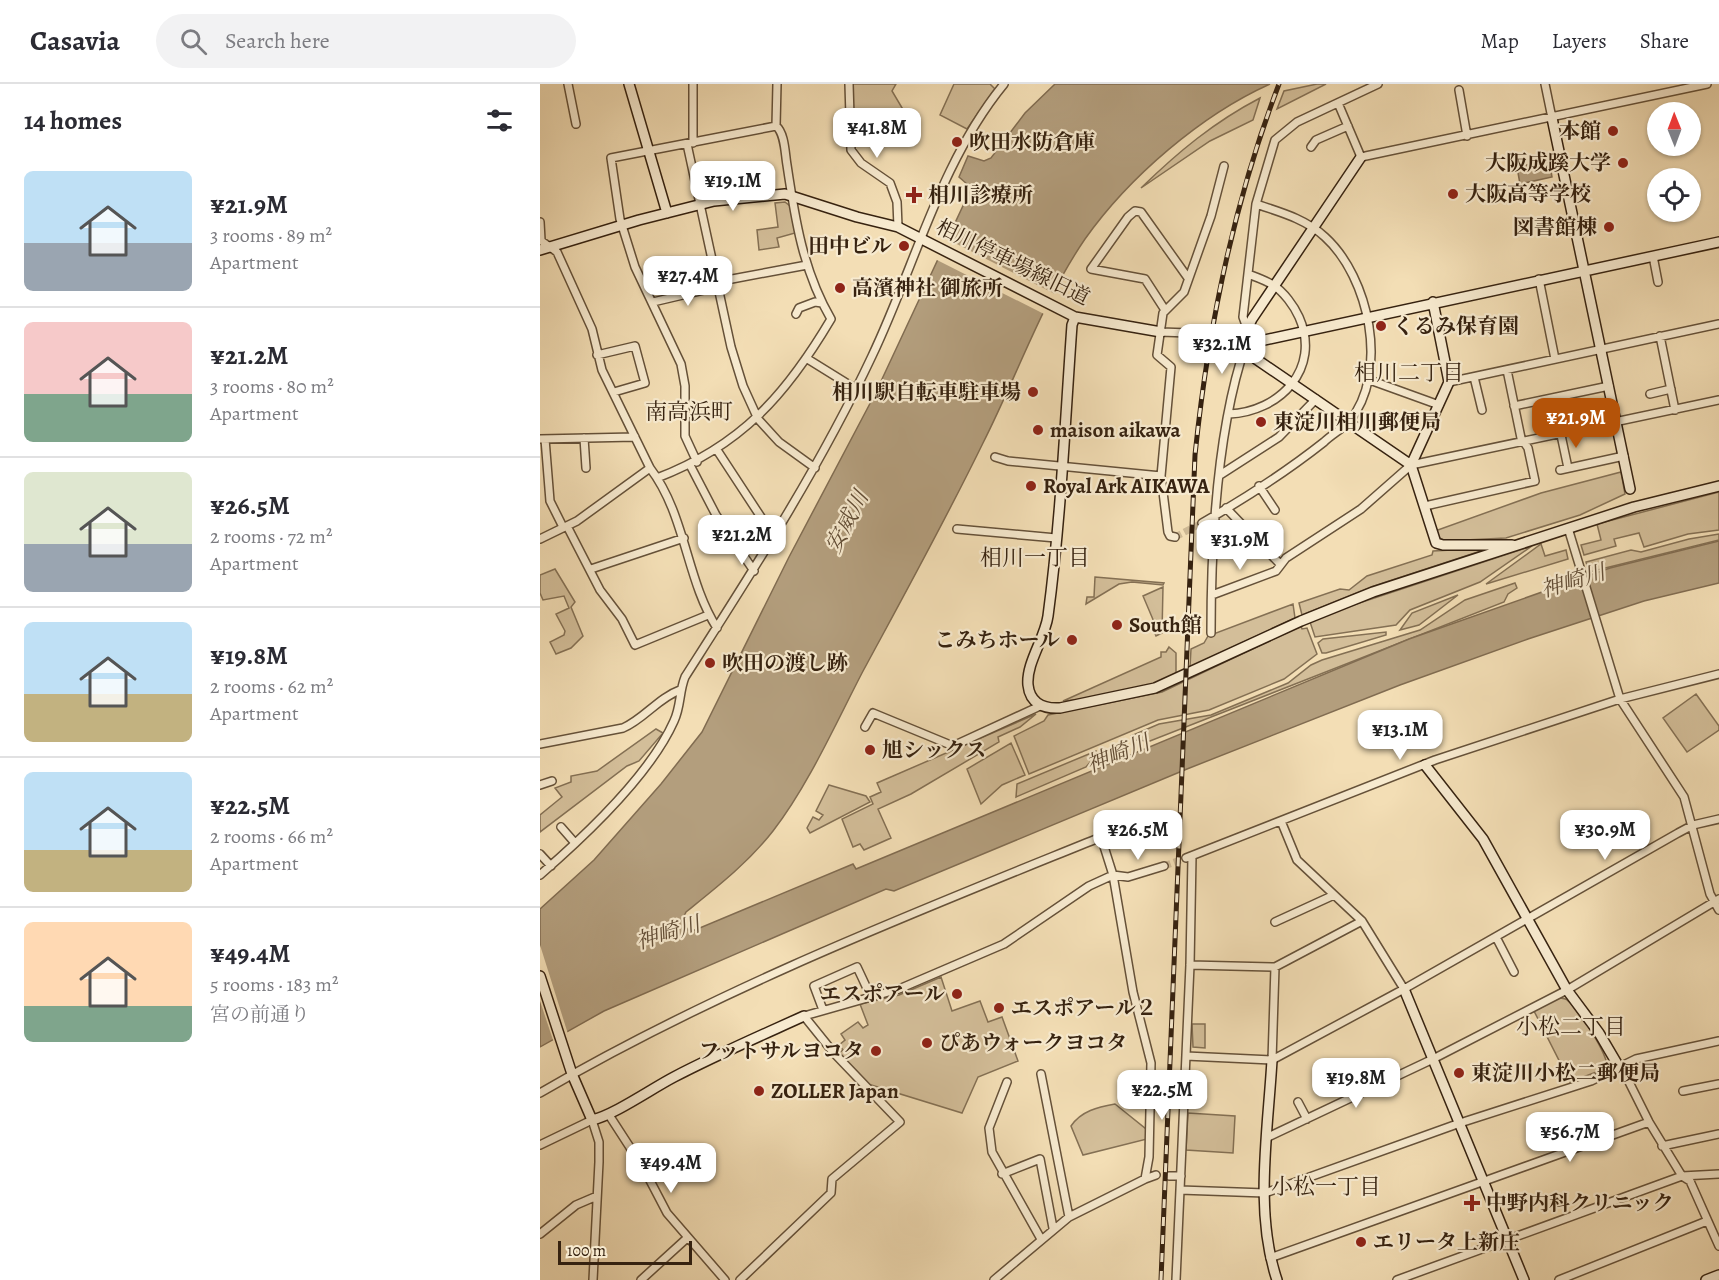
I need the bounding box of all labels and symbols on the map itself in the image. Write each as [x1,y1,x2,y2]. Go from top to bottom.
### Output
north arrow [1647,102,1701,156]
pin: ¥41.8M [828,108,926,159]
place label: 本館 [1559,117,1601,145]
marker: 本館 [1606,124,1620,138]
place label: 吹田水防倉庫 [969,128,1095,156]
marker: 吹田水防倉庫 [950,135,964,149]
place label: 大阪成蹊大学 [1485,149,1611,177]
marker: 大阪成蹊大学 [1616,156,1630,170]
pin: ¥19.1M [684,161,782,212]
place label: 大阪高等学校 [1465,180,1591,208]
place label: 相川診療所 [928,181,1033,209]
marker: 相川診療所 [905,186,923,204]
marker: 大阪高等学校 [1446,187,1460,201]
street label: 相川停車場線旧道 [931,213,1095,311]
place label: 図書館棟 [1513,213,1597,241]
marker: 図書館棟 [1602,220,1616,234]
place label: 田中ビル [808,232,892,260]
marker: 田中ビル [897,239,911,253]
pin: ¥27.4M [639,256,737,307]
place label: 高濱神社 御旅所 [852,274,1003,302]
marker: 高濱神社 御旅所 [833,281,847,295]
place label: くるみ保育園 [1393,312,1519,340]
marker: くるみ保育園 [1374,319,1388,333]
pin: ¥32.1M [1173,324,1271,375]
district label: 相川二丁目 [1354,358,1464,388]
place label: 相川駅自転車駐車場 [832,378,1021,406]
marker: 相川駅自転車駐車場 [1026,385,1040,399]
district label: 南高浜町 [645,397,733,427]
pin: ¥21.9M [1527,398,1625,449]
place label: 東淀川相川郵便局 [1273,408,1441,436]
marker: 東淀川相川郵便局 [1254,415,1268,429]
place label: maison aikawa [1050,416,1182,444]
marker: maison aikawa [1031,423,1045,437]
place label: Royal Ark AIKAWA [1043,472,1210,500]
marker: Royal Ark AIKAWA [1024,479,1038,493]
water label: 安威川 [818,484,877,558]
pin: ¥21.2M [693,515,791,566]
pin: ¥31.9M [1191,520,1289,571]
district label: 相川一丁目 [980,543,1090,573]
water label: 神崎川 [1537,556,1611,605]
place label: South館 [1129,611,1202,639]
marker: South館 [1110,618,1124,632]
place label: こみちホール [934,626,1060,654]
marker: こみちホール [1065,633,1079,647]
place label: 吹田の渡し跡 [722,649,848,677]
marker: 吹田の渡し跡 [703,656,717,670]
pin: ¥13.1M [1351,710,1449,761]
water label: 神崎川 [1082,727,1156,780]
place label: 旭シックス [882,736,986,764]
marker: 旭シックス [863,743,877,757]
pin: ¥26.5M [1089,810,1187,861]
pin: ¥30.9M [1556,810,1654,861]
water label: 神崎川 [632,908,706,957]
place label: エスポアール [820,980,945,1008]
marker: エスポアール [950,987,964,1001]
place label: エスポアール２ [1011,994,1157,1022]
marker: エスポアール２ [992,1001,1006,1015]
district label: 小松二丁目 [1516,1012,1626,1042]
place label: ぴあウォークヨコタ [939,1029,1127,1057]
marker: ぴあウォークヨコタ [920,1036,934,1050]
place label: フットサルヨコタ [699,1037,864,1065]
marker: フットサルヨコタ [869,1044,883,1058]
pin: ¥19.8M [1307,1058,1405,1109]
place label: 東淀川小松二郵便局 [1471,1059,1660,1087]
marker: 東淀川小松二郵便局 [1452,1066,1466,1080]
pin: ¥22.5M [1113,1070,1211,1121]
place label: ZOLLER Japan [771,1077,899,1105]
marker: ZOLLER Japan [752,1084,766,1098]
pin: ¥56.7M [1521,1112,1619,1163]
pin: ¥49.4M [622,1143,720,1194]
district label: 小松一丁目 [1271,1172,1381,1202]
place label: 中野内科クリニック [1486,1189,1674,1217]
marker: 中野内科クリニック [1463,1194,1481,1212]
place label: エリータ上新庄 [1373,1228,1520,1256]
marker: エリータ上新庄 [1354,1235,1368,1249]
scale bar [558,1238,692,1266]

